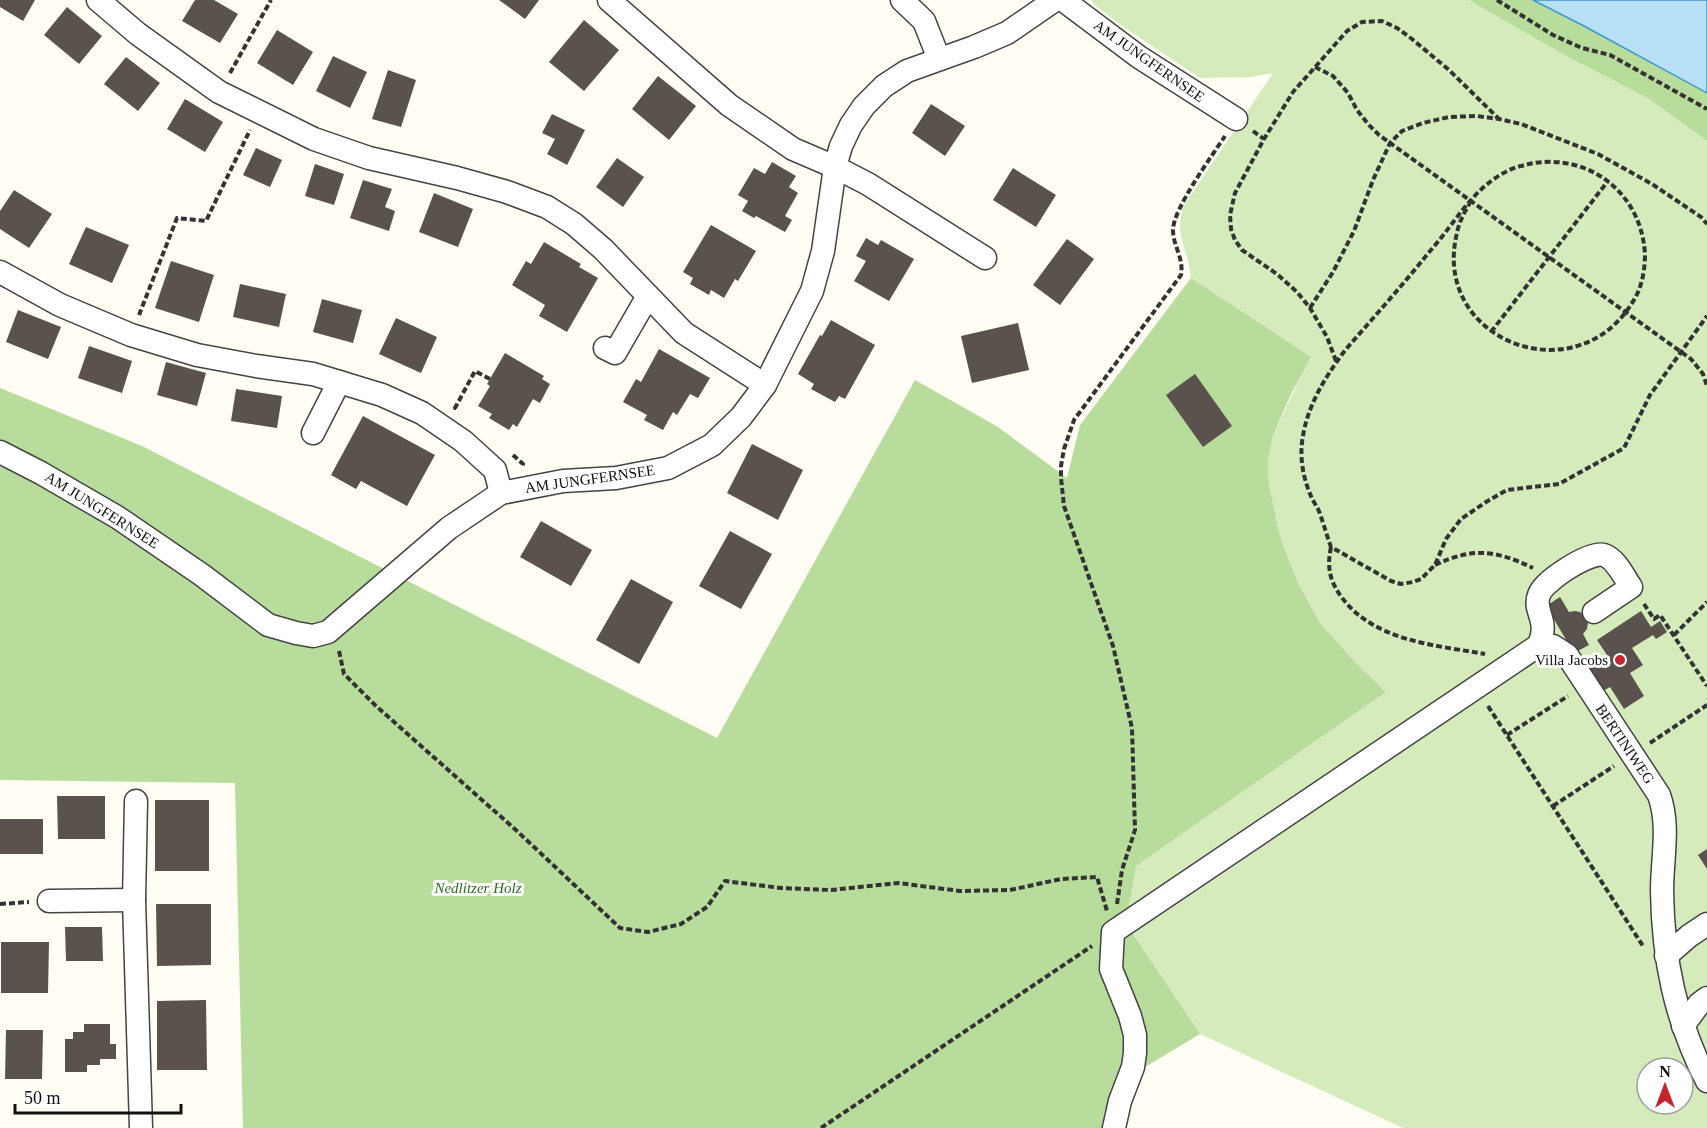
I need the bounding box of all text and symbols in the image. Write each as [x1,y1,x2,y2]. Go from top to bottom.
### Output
street label: AM JUNGFERNSEE [1091,17,1207,105]
street label: AM JUNGFERNSEE [524,462,656,496]
street label: AM JUNGFERNSEE [42,468,162,552]
place label: Villa Jacobs [1535,652,1608,668]
marker: Villa Jacobs [1613,653,1627,667]
street label: BERTINIWEG [1593,701,1658,787]
park label: Nedlitzer Holz [433,880,522,896]
north arrow [1635,1056,1695,1116]
text: N [1659,1063,1671,1080]
scale bar [15,1077,182,1115]
text: 50 m [24,1088,61,1108]

